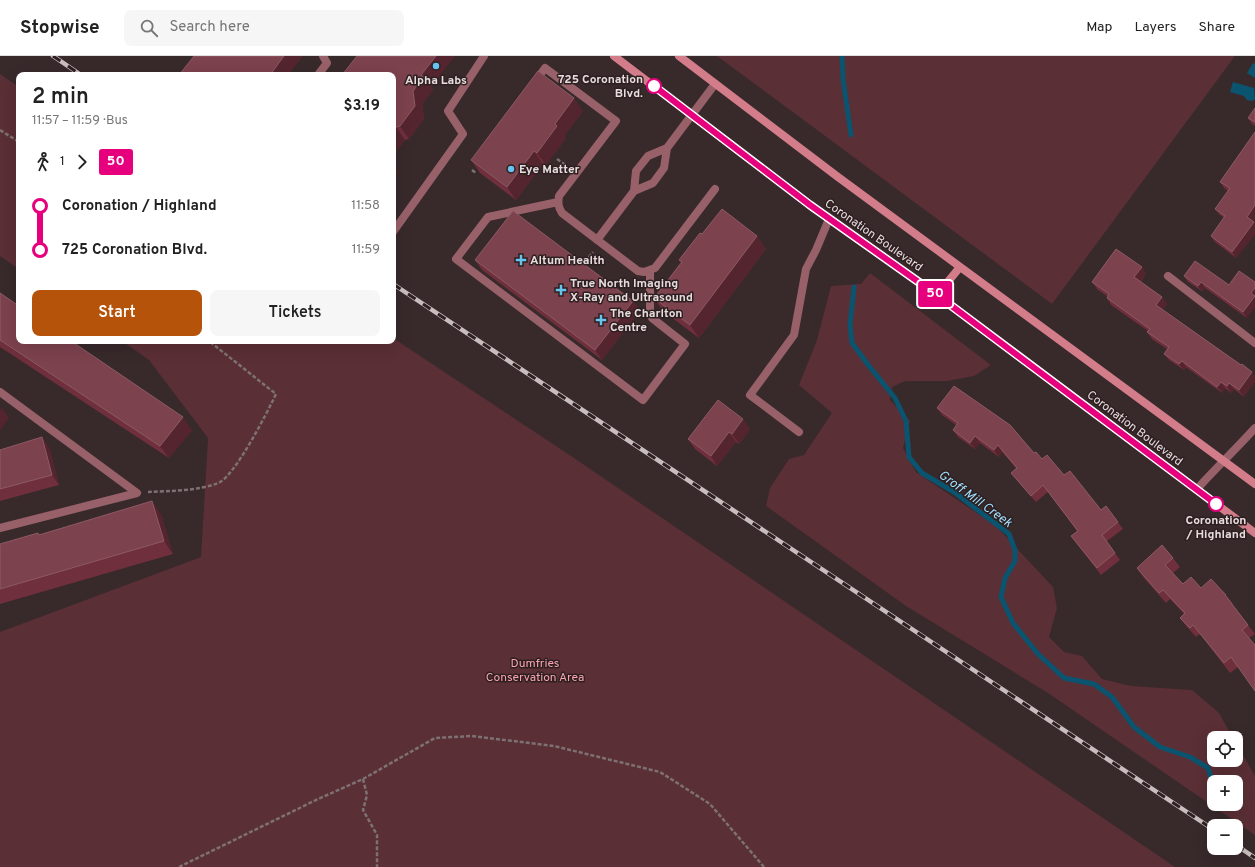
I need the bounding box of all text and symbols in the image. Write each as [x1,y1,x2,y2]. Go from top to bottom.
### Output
search box [124,10,404,46]
text: Stopwise [20,16,100,40]
icon: search [138,17,160,39]
text: Search here [170,18,250,37]
text: Map [1086,19,1112,36]
text: Layers [1134,19,1176,36]
text: Share [1198,19,1235,36]
marker: Alpha Labs [431,61,441,71]
place label: 725 Coronation Blvd. [558,72,643,102]
place label: Alpha Labs [405,73,467,89]
marker: 725 Coronation Blvd. [646,78,662,94]
text: 2 min [32,84,89,111]
text: $3.19 [343,97,380,116]
text: 11:57 – 11:59 · Bus [32,113,128,129]
icon: walk [32,151,54,173]
icon: forward [71,151,93,173]
text: 50 [107,153,125,170]
text: 1 [60,154,65,170]
place label: Eye Matter [519,162,580,178]
marker: Eye Matter [506,164,516,174]
street label: Coronation Boulevard [821,196,926,276]
text: Coronation / Highland [62,197,217,216]
text: 11:58 [351,198,380,214]
text: 725 Coronation Blvd. [62,241,207,260]
text: 11:59 [352,242,380,258]
place label: Altum Health [530,253,605,269]
marker: Altum Health [515,254,527,266]
place label: True North Imaging X-Ray and Ultrasound [570,276,693,306]
line badge: 50 [917,281,953,307]
marker: True North Imaging X-Ray and Ultrasound [555,284,567,296]
text: 50 [926,285,944,302]
button: Start [32,290,202,336]
button: Tickets [210,290,380,336]
place label: The Charlton Centre [610,306,682,336]
marker: The Charlton Centre [595,314,607,326]
street label: Coronation Boulevard [1083,387,1186,470]
water label: Groff Mill Creek [935,468,1015,532]
marker: Coronation / Highland [1208,496,1224,512]
place label: Coronation / Highland [1185,513,1246,543]
park label: Dumfries Conservation Area [486,656,584,686]
map controls [1207,731,1243,855]
button: locate [1207,731,1243,767]
button: + [1207,775,1243,811]
button: − [1207,819,1243,855]

